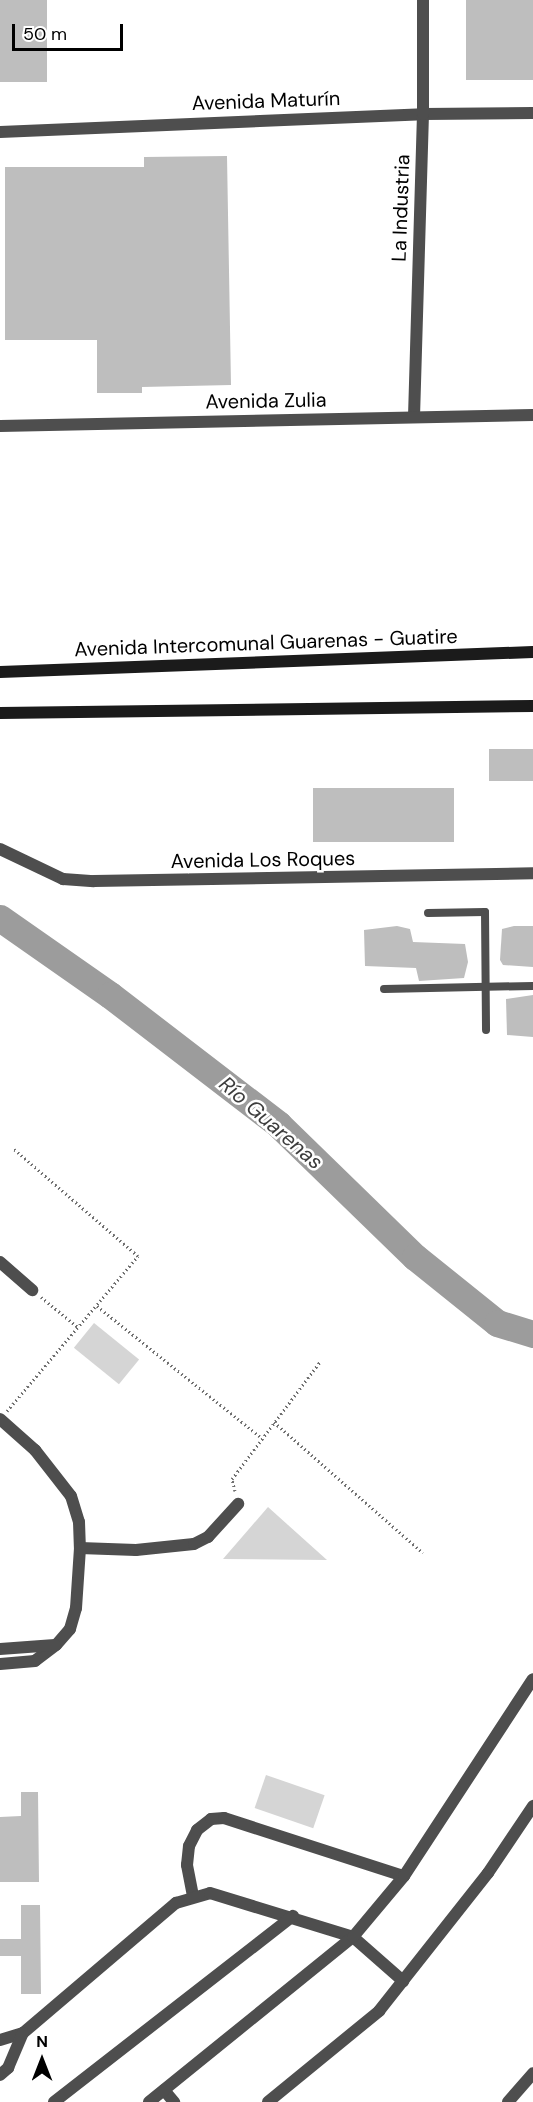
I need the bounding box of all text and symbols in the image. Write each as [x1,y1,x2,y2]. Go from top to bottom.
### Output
scale bar [15,12,126,50]
text: 50 m [23,22,67,46]
street label: Avenida Maturín [191,86,341,116]
street label: La Industria [387,154,415,262]
street label: Avenida Zulia [205,388,327,414]
street label: Avenida Intercomunal Guarenas - Guatire [74,624,458,662]
street label: Avenida Los Roques [171,846,355,874]
water label: Río Guarenas [214,1071,328,1175]
north arrow [12,2030,72,2090]
text: N [36,2031,48,2052]

